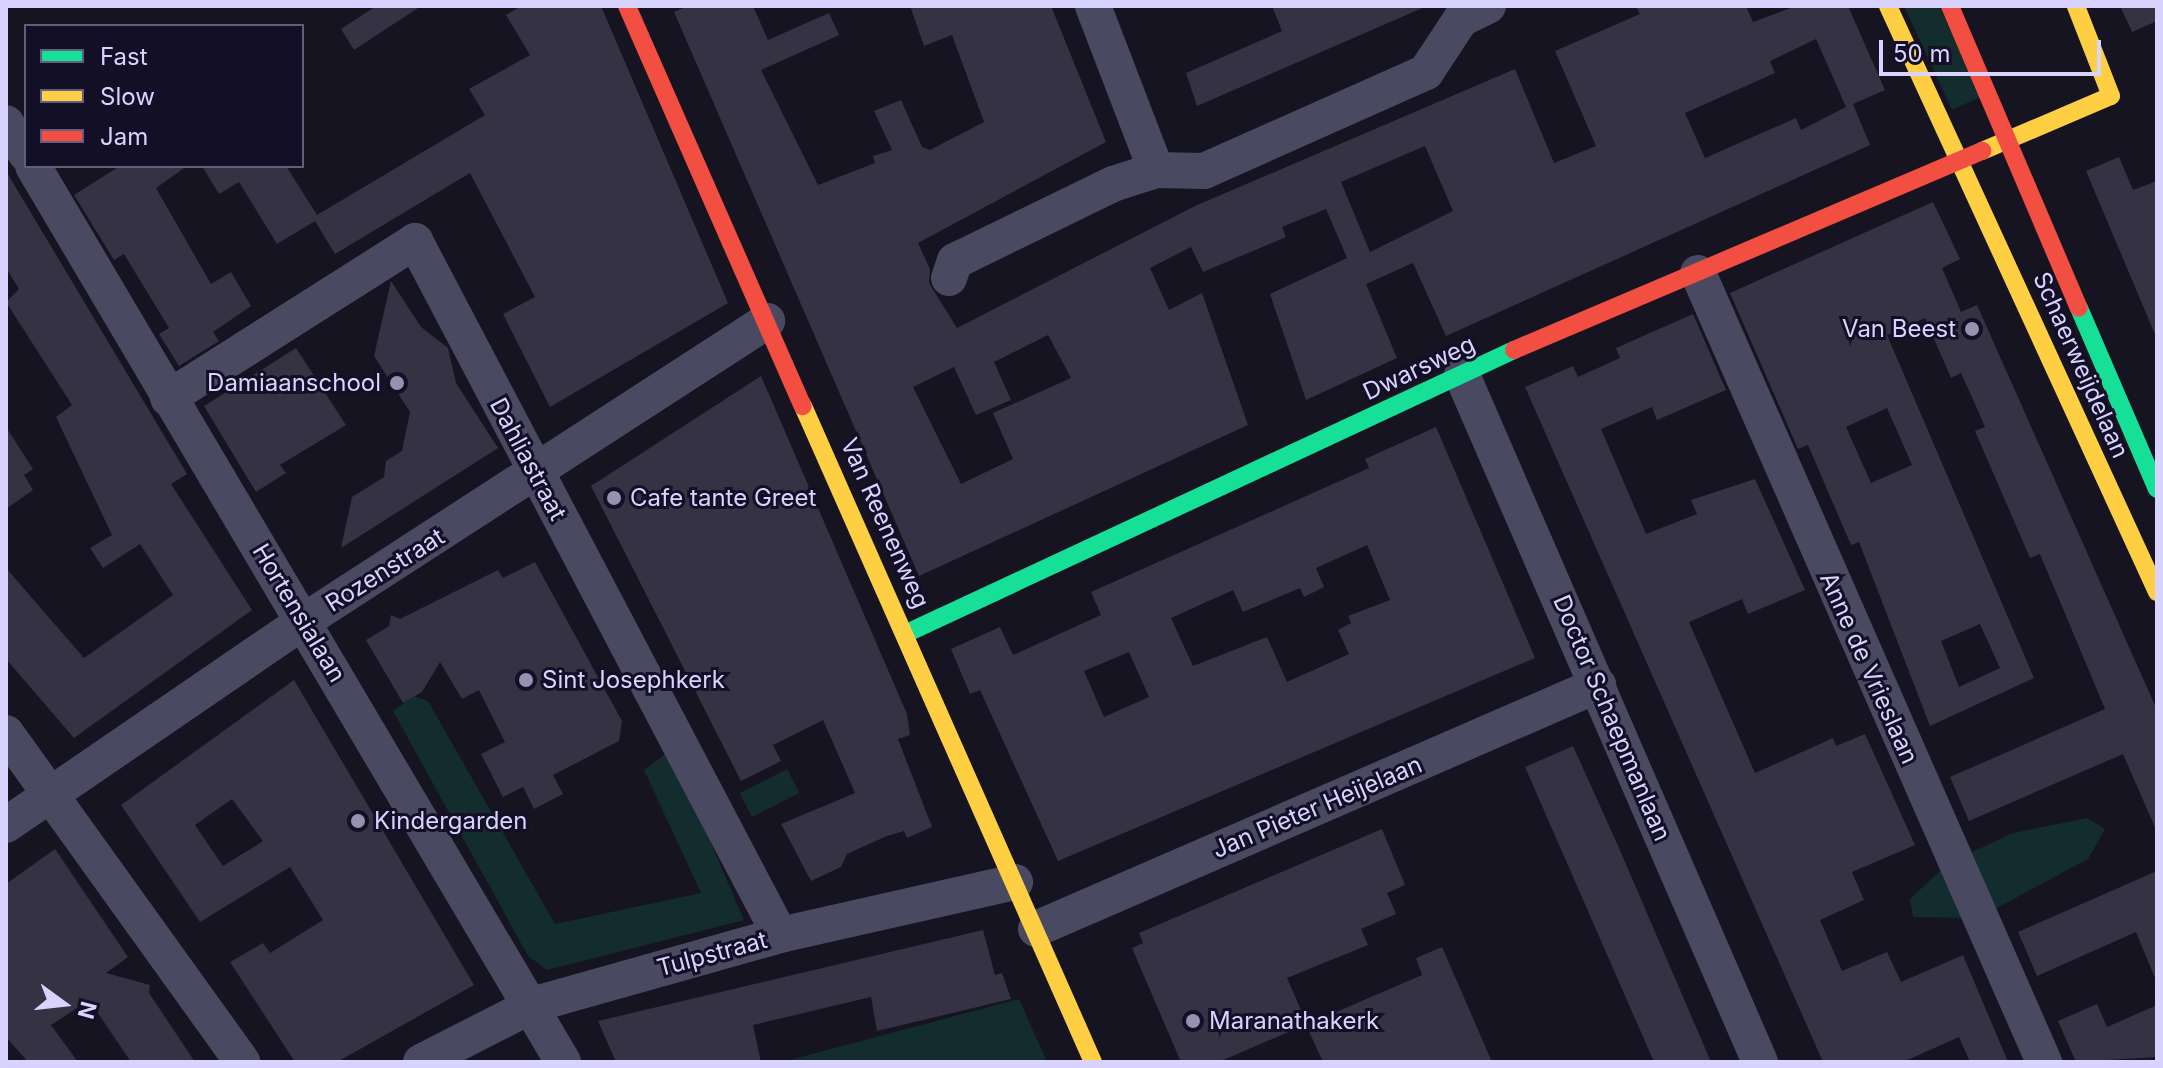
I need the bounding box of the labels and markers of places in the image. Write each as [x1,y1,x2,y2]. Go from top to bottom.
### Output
place label: Van Beest [1842,315,1956,343]
marker: Van Beest [1963,320,1981,338]
place label: Damiaanschool [207,369,381,397]
marker: Damiaanschool [388,374,406,392]
place label: Cafe tante Greet [630,484,816,512]
marker: Cafe tante Greet [605,489,623,507]
place label: Sint Josephkerk [542,666,725,694]
marker: Sint Josephkerk [517,671,535,689]
place label: Kindergarden [374,807,528,835]
marker: Kindergarden [349,812,367,830]
place label: Maranathakerk [1209,1007,1379,1035]
marker: Maranathakerk [1184,1012,1202,1030]

